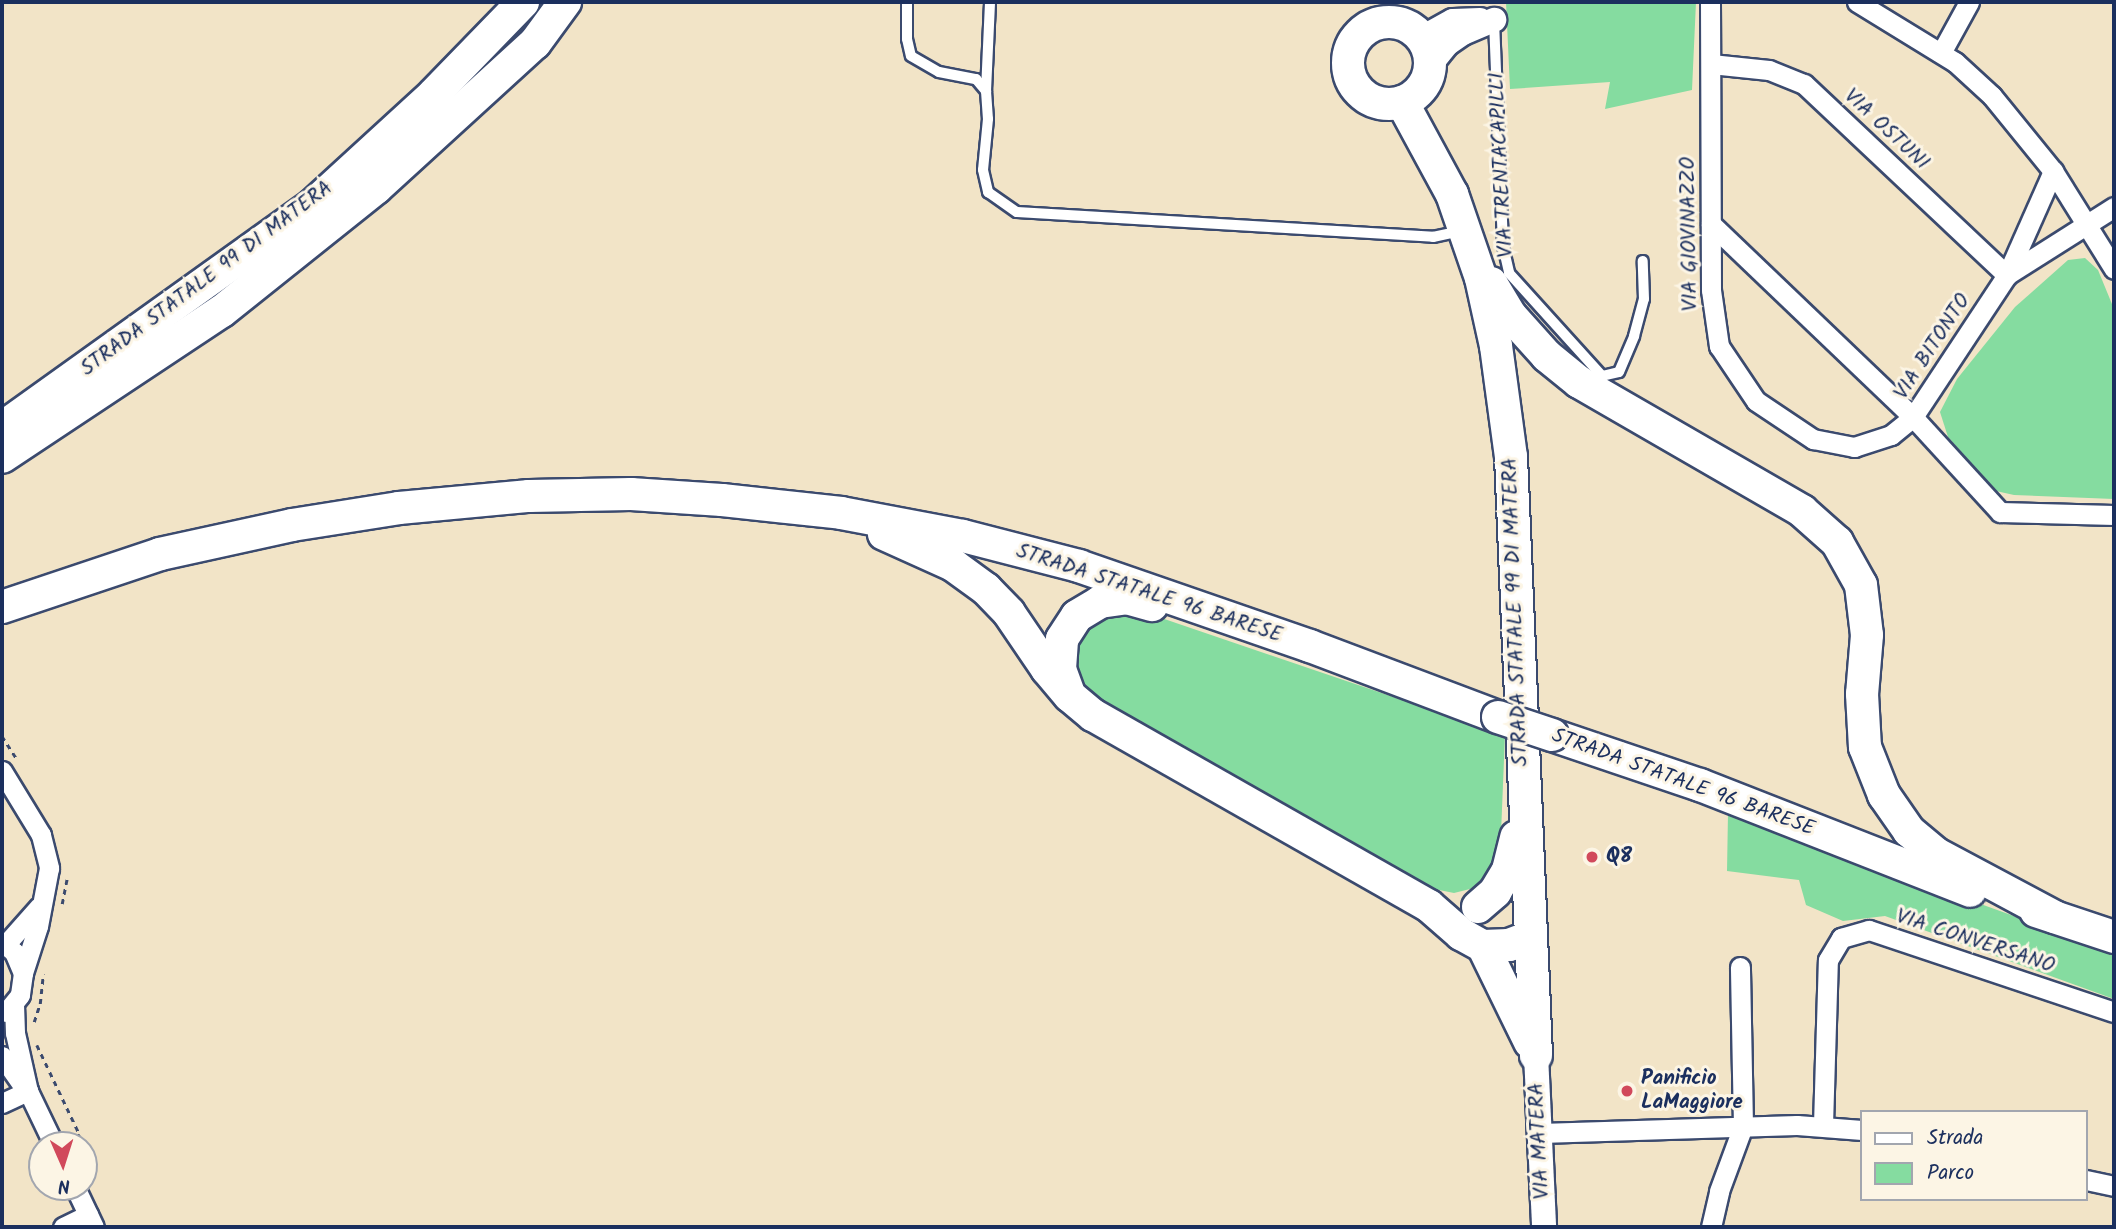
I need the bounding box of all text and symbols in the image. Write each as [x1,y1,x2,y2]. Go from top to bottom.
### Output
street label: VIA TRENTACAPILLI [1485,72,1519,258]
street label: VIA OSTUNI [1838,84,1934,176]
street label: VIA GIOVINAZZO [1676,156,1704,312]
street label: STRADA STATALE 99 DI MATERA [76,176,338,382]
street label: VIA BITONTO [1889,289,1977,405]
street label: STRADA STATALE 99 DI MATERA [1498,457,1534,767]
street label: STRADA STATALE 96 BARESE [1013,539,1285,649]
street label: STRADA STATALE 96 BARESE [1548,724,1818,842]
place label: Q8 [1606,844,1632,870]
marker: Q8 [1584,849,1600,865]
street label: VIA CONVERSANO [1893,904,2057,980]
place label: Panificio LaMaggiore [1641,1066,1743,1116]
street label: VIA MATERA [1524,1082,1556,1200]
marker: Panificio LaMaggiore [1619,1083,1635,1099]
legend [1860,1110,2088,1201]
text: Strada [1927,1122,1983,1155]
north arrow [28,1131,98,1201]
text: Parco [1927,1157,1974,1190]
text: N [57,1170,71,1200]

